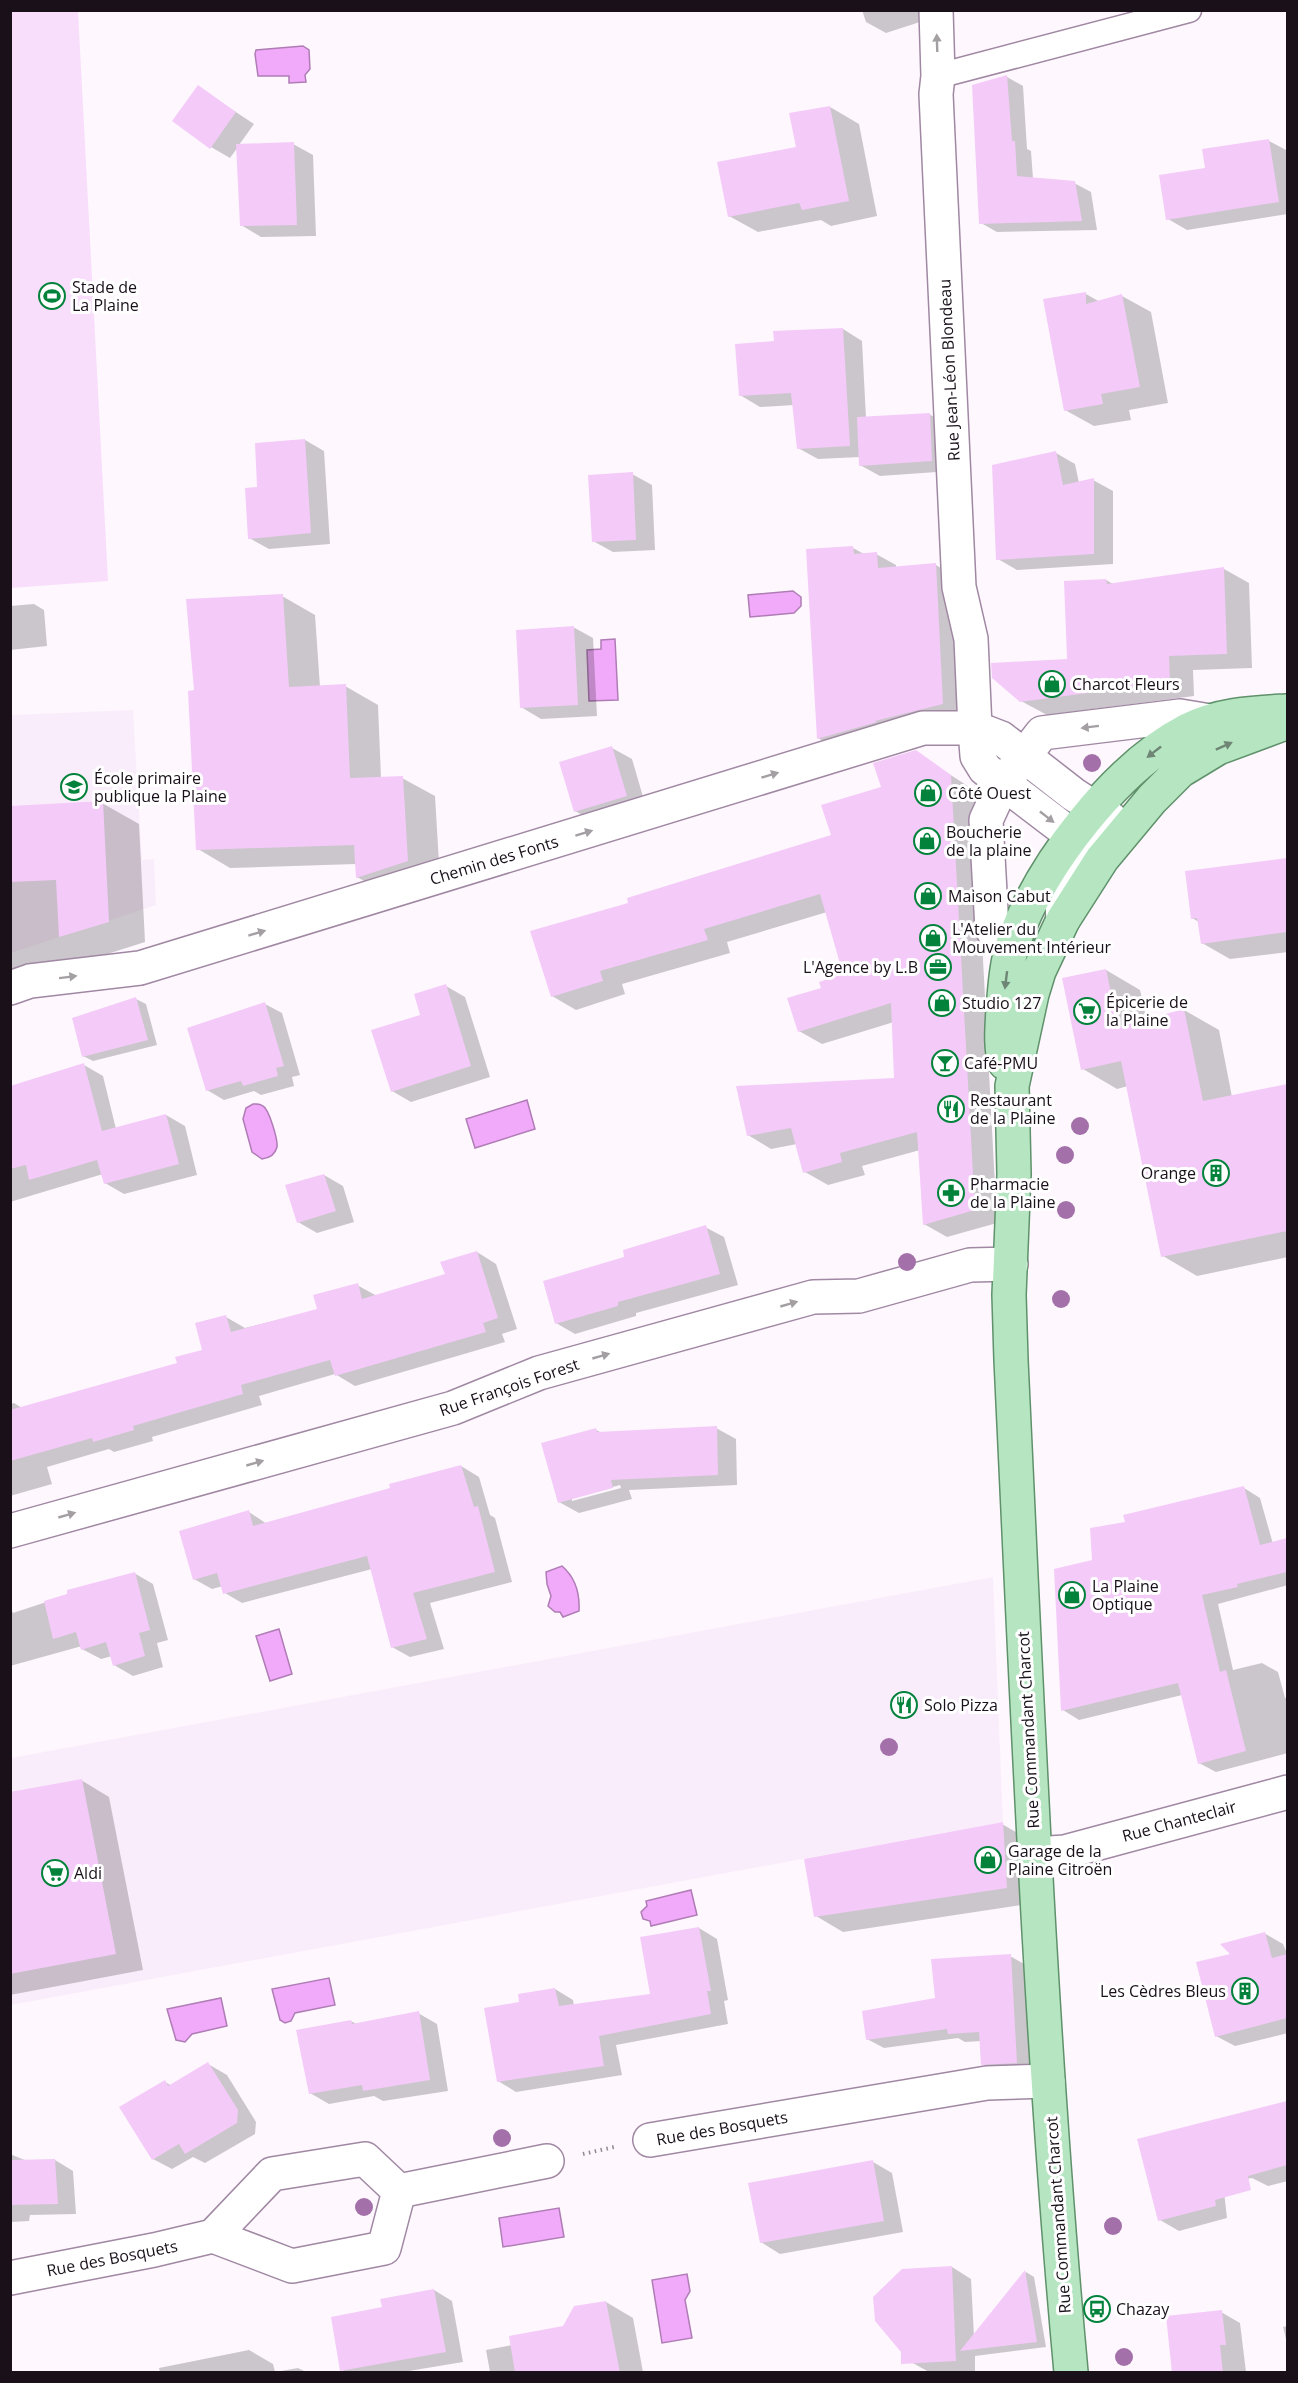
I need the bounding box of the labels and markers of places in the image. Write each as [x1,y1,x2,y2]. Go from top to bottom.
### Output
place label: Stade de La Plaine [72,276,139,316]
sports icon: Stade de La Plaine [37,281,67,311]
shop icon: Charcot Fleurs [1037,669,1067,699]
place label: Charcot Fleurs [1072,673,1180,695]
place label: École primaire publique la Plaine [94,767,227,807]
school or university icon: École primaire publique la Plaine [59,772,89,802]
shop icon: Côté Ouest [913,778,943,808]
place label: Côté Ouest [948,782,1031,804]
place label: Boucherie de la plaine [946,821,1032,861]
shop icon: Boucherie de la plaine [912,826,942,856]
shop icon: Maison Cabut [913,881,943,911]
place label: Maison Cabut [948,885,1051,907]
place label: L'Atelier du Mouvement Intérieur [952,918,1112,958]
shop icon: L'Atelier du Mouvement Intérieur [918,923,948,953]
office icon: L'Agence by L.B [923,952,953,982]
place label: L'Agence by L.B [803,956,918,978]
shop icon: Studio 127 [927,988,957,1018]
place label: Épicerie de la Plaine [1106,991,1188,1031]
place label: Studio 127 [962,992,1041,1014]
supermarket icon: Épicerie de la Plaine [1072,996,1102,1026]
bar icon: Café-PMU [930,1048,960,1078]
place label: Café-PMU [964,1052,1038,1074]
place label: Restaurant de la Plaine [970,1089,1055,1129]
restaurant icon: Restaurant de la Plaine [936,1094,966,1124]
building icon: Orange [1201,1158,1231,1188]
place label: Orange [1141,1162,1196,1184]
place label: Pharmacie de la Plaine [970,1173,1055,1213]
pharmacy icon: Pharmacie de la Plaine [936,1178,966,1208]
place label: La Plaine Optique [1092,1575,1159,1615]
shop icon: La Plaine Optique [1057,1580,1087,1610]
restaurant icon: Solo Pizza [889,1690,919,1720]
place label: Solo Pizza [924,1694,998,1716]
place label: Garage de la Plaine Citroën [1008,1840,1112,1880]
shop icon: Garage de la Plaine Citroën [973,1845,1003,1875]
supermarket icon: Aldi [40,1858,70,1888]
place label: Aldi [74,1862,102,1884]
building icon: Les Cèdres Bleus [1230,1976,1260,2006]
place label: Les Cèdres Bleus [1100,1980,1226,2002]
bus stop icon: Chazay [1082,2294,1112,2324]
place label: Chazay [1116,2298,1170,2320]

